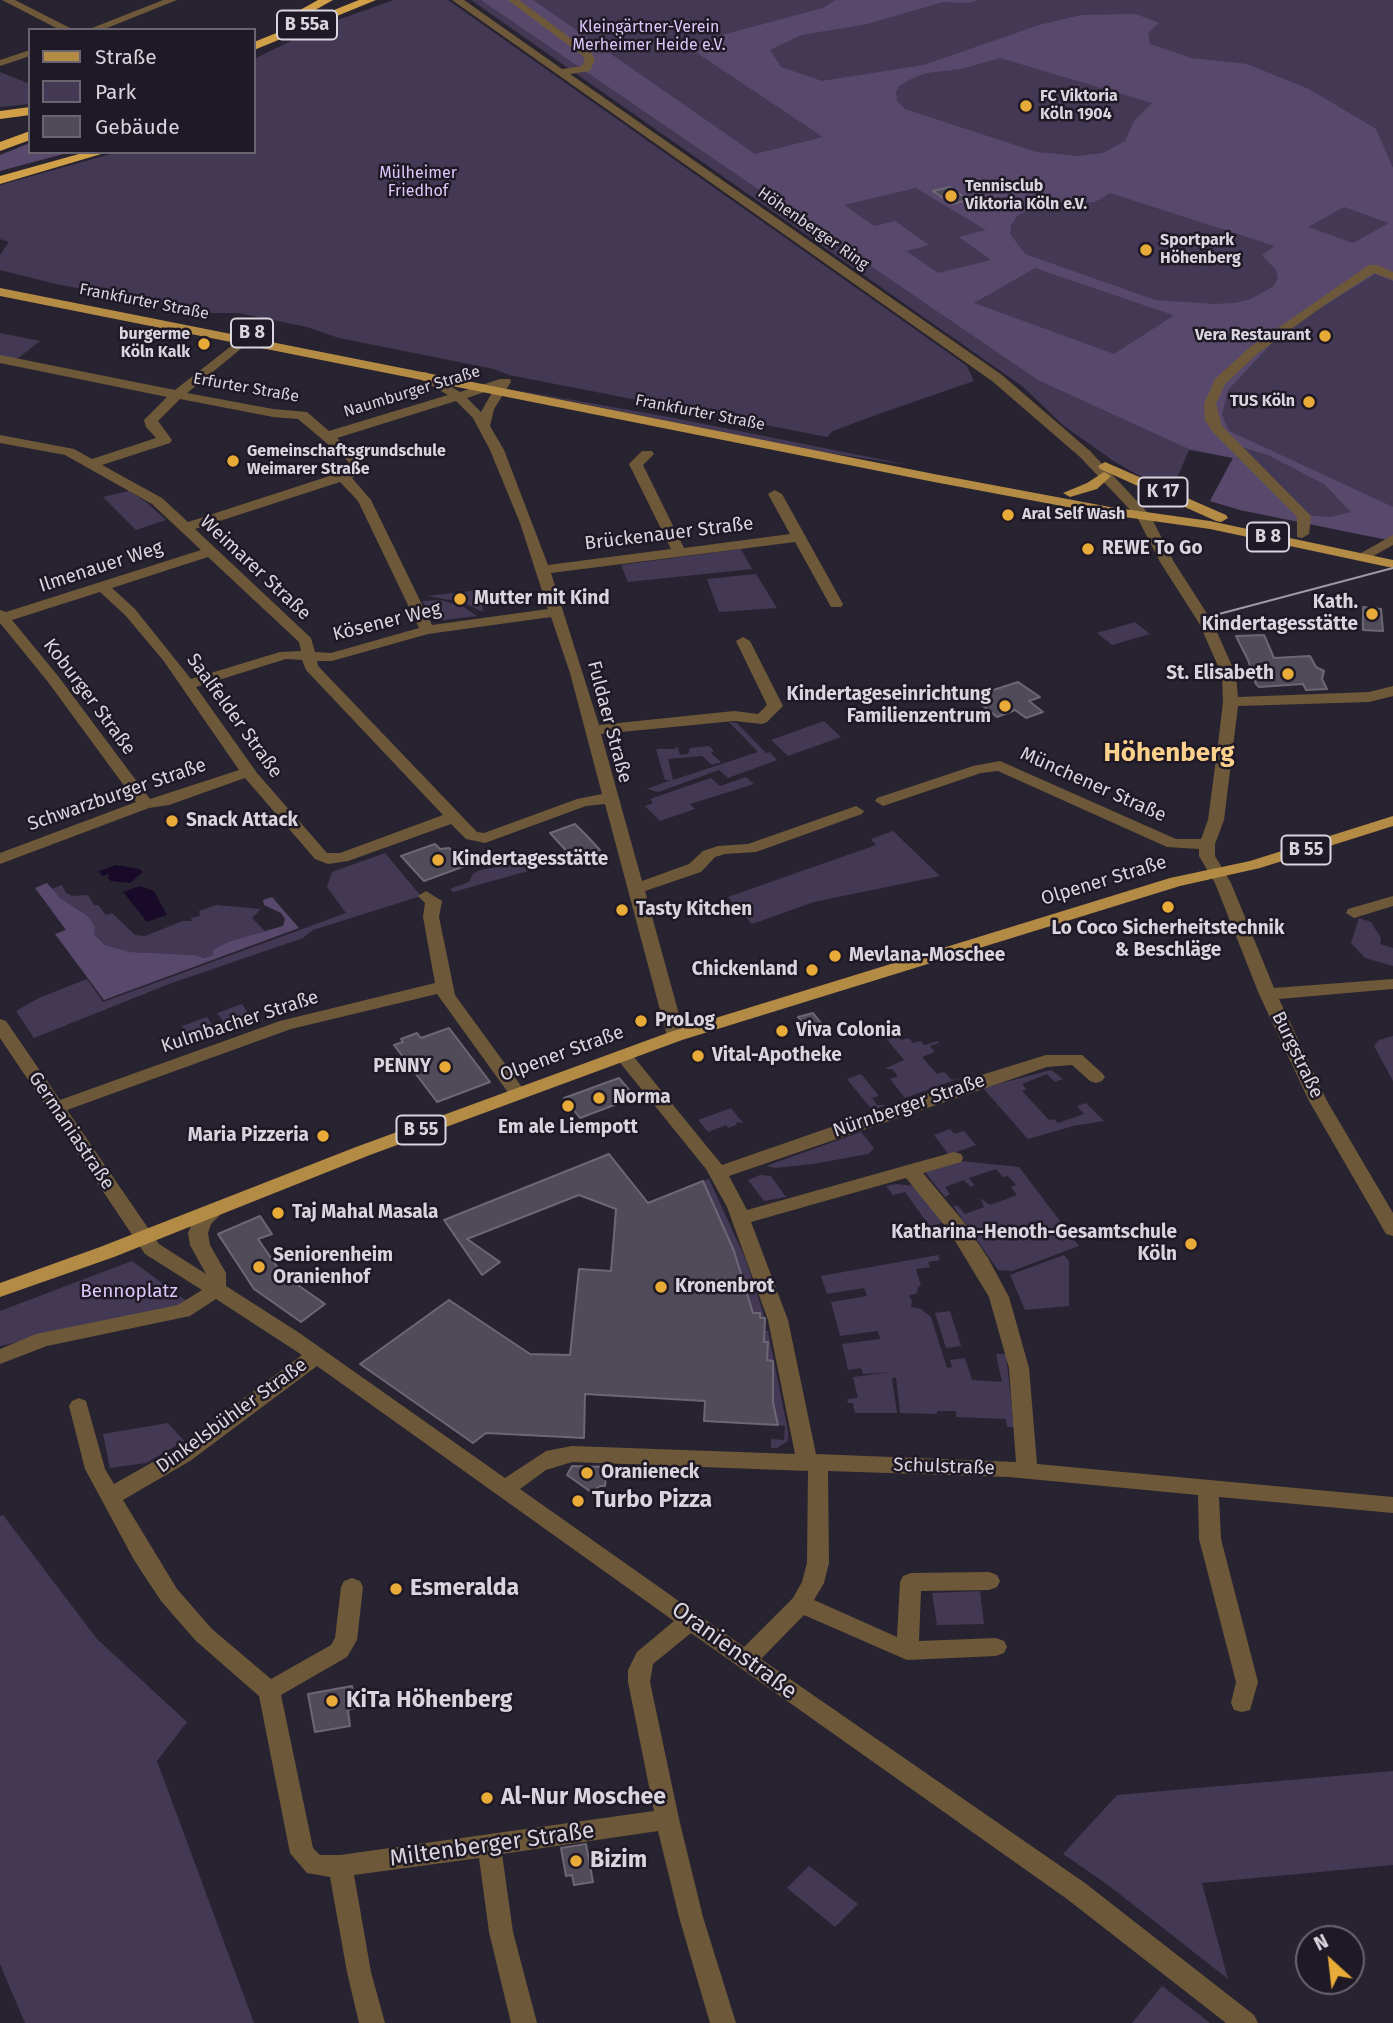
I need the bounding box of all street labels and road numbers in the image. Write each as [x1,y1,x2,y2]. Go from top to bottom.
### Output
road number: B 55a [277,10,337,40]
street label: Höhenberger Ring [754,184,872,274]
street label: Frankfurter Straße [78,280,210,324]
road number: B 8 [231,318,273,348]
street label: Naumburger Straße [341,362,483,422]
street label: Erfurter Straße [192,369,300,407]
street label: Frankfurter Straße [634,391,766,435]
road number: K 17 [1138,478,1188,506]
street label: Weimarer Straße [195,511,315,625]
street label: Brückenauer Straße [583,512,755,556]
road number: B 8 [1247,522,1289,552]
street label: Ilmenauer Weg [36,536,166,598]
street label: Kösener Weg [330,598,444,646]
street label: Koburger Straße [38,634,140,760]
street label: Saalfelder Straße [181,649,287,783]
street label: Fuldaer Straße [582,658,636,786]
street label: Münchener Straße [1017,743,1169,827]
street label: Schwarzburger Straße [25,754,209,836]
road number: B 55 [1282,836,1330,864]
street label: Olpener Straße [1038,851,1170,911]
street label: Kulmbacher Straße [158,986,322,1058]
street label: Burgstraße [1266,1008,1328,1102]
street label: Olpener Straße [497,1021,627,1087]
street label: Germaniastraße [23,1068,119,1194]
street label: Nürnberger Straße [830,1069,988,1143]
road number: B 55 [396,1115,446,1144]
street label: Dinkelsbühler Straße [152,1354,312,1478]
street label: Schulstraße [893,1454,995,1480]
street label: Oranienstraße [666,1596,802,1706]
street label: Miltenberger Straße [388,1817,596,1873]

